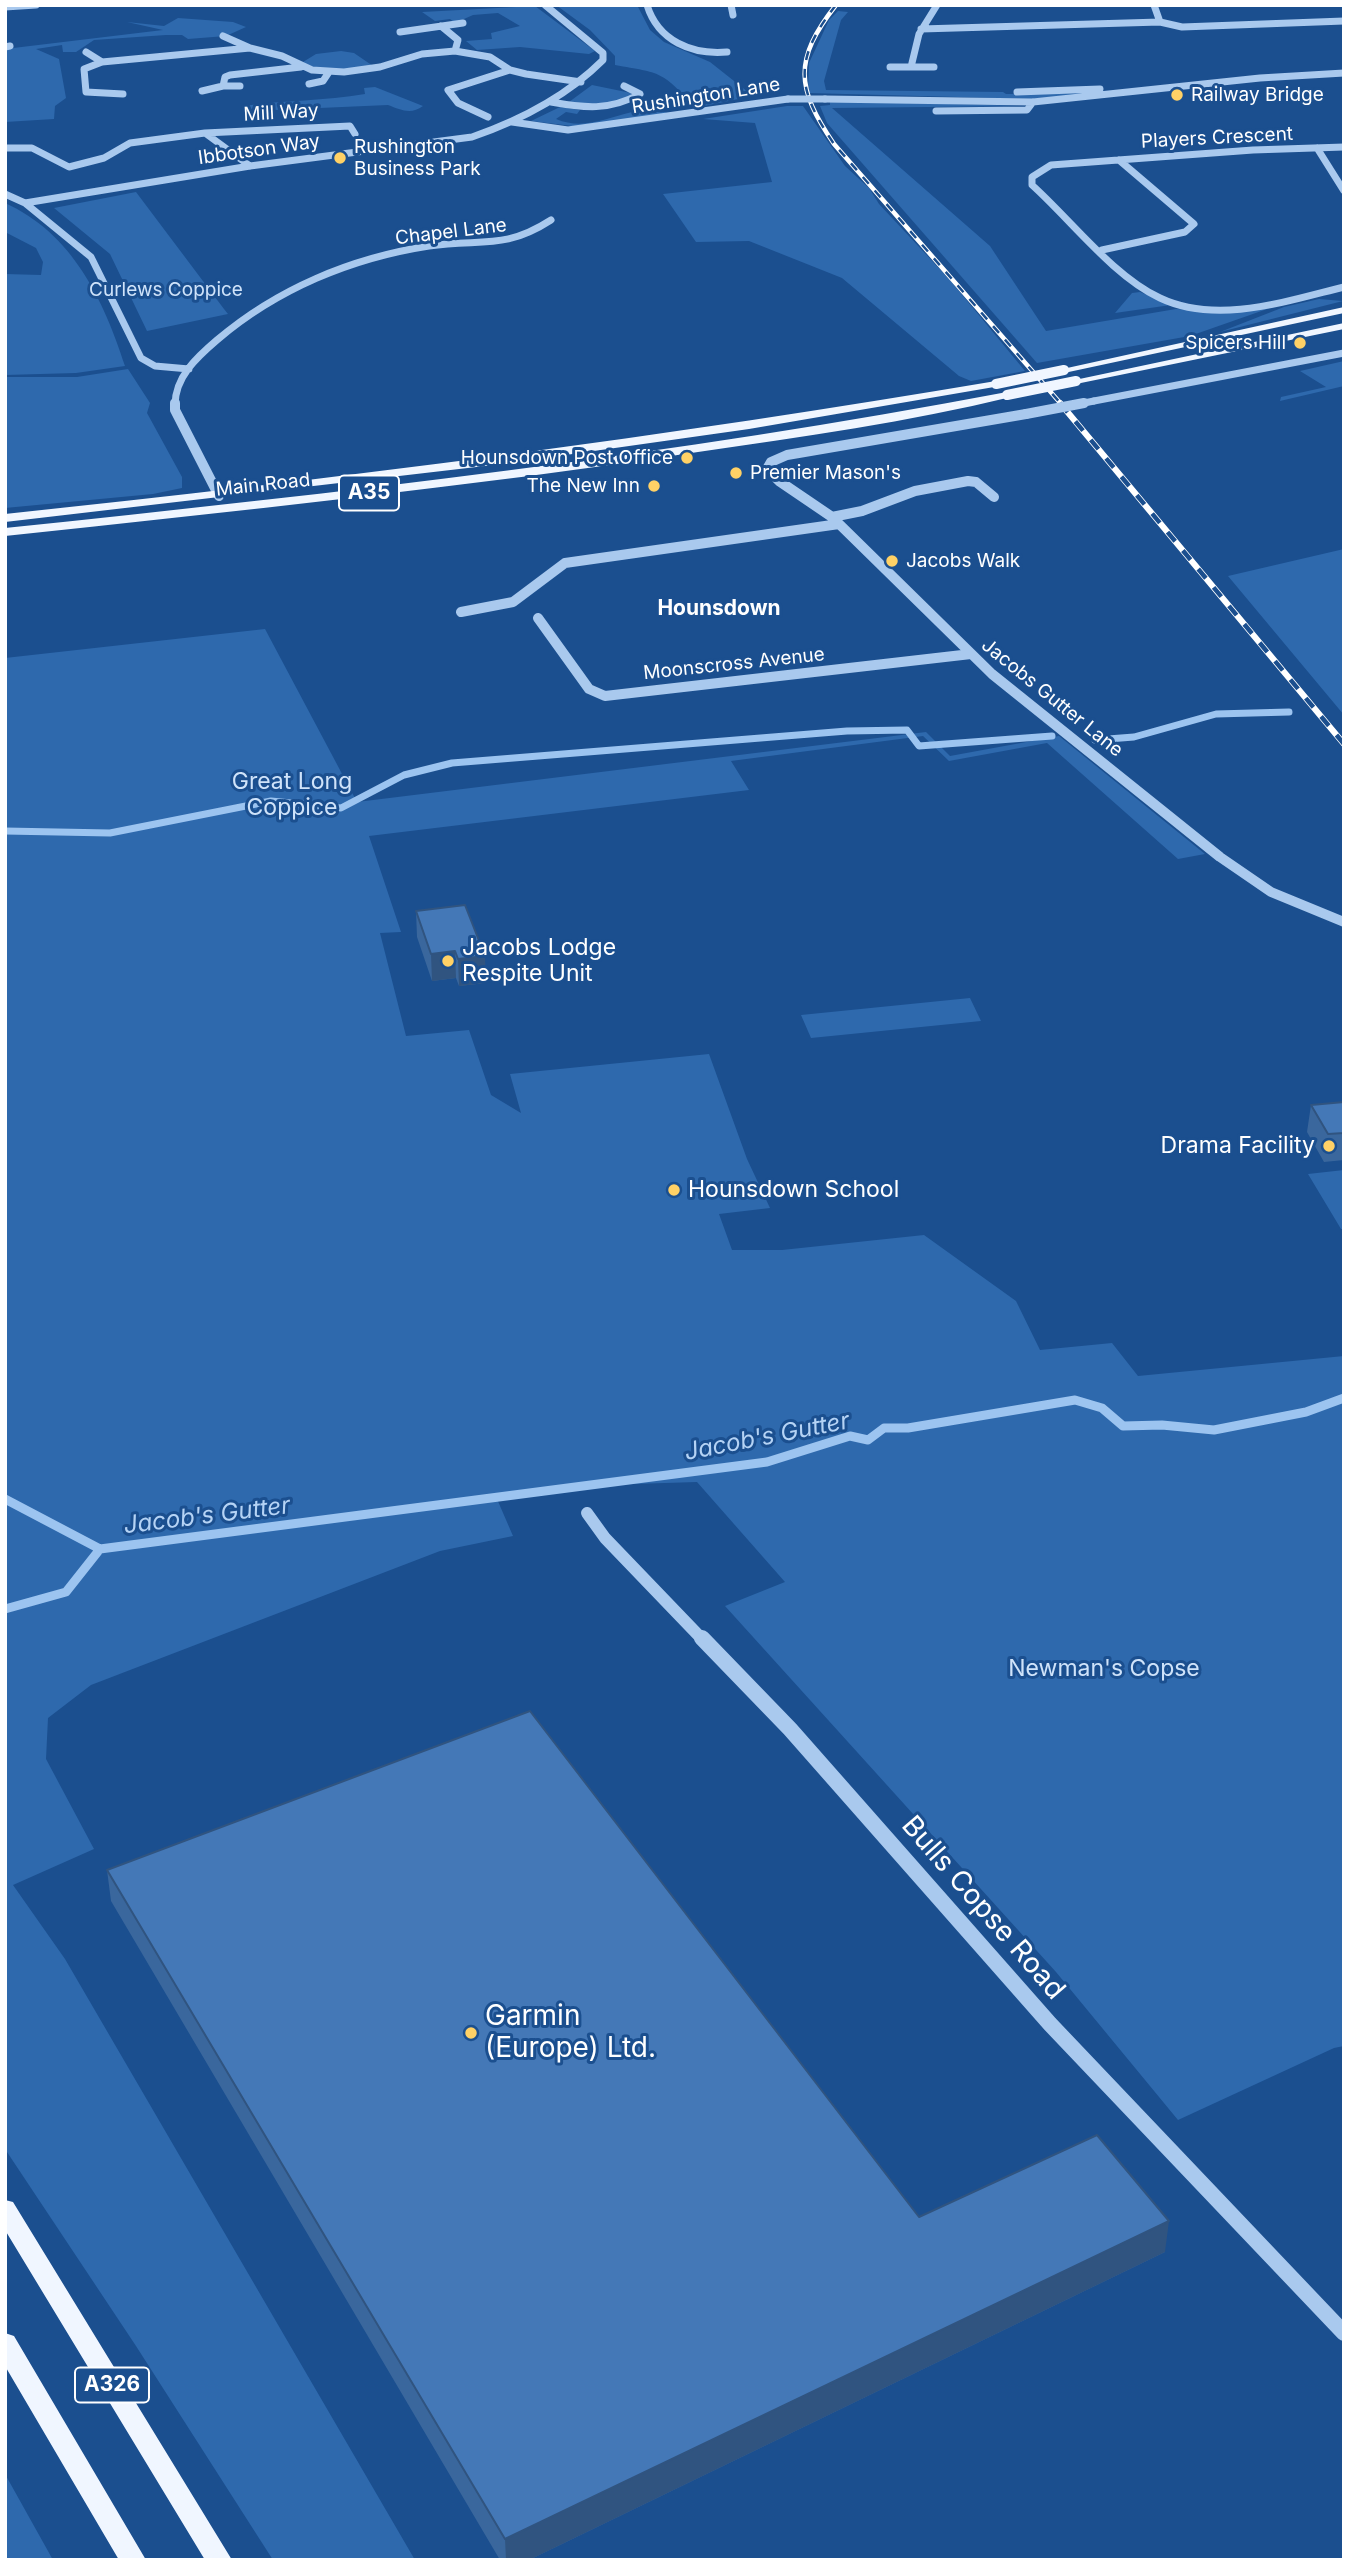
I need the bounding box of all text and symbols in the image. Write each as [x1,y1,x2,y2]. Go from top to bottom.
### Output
street label: Rushington Lane [630,73,782,119]
place label: Railway Bridge [1191,84,1324,106]
marker: Railway Bridge [1169,87,1185,103]
street label: Mill Way [243,100,319,126]
street label: Players Crescent [1140,123,1294,153]
street label: Ibbotson Way [197,130,321,170]
place label: Rushington Business Park [354,136,481,180]
marker: Rushington Business Park [332,150,348,166]
street label: Chapel Lane [394,214,508,250]
park label: Curlews Coppice [89,279,243,301]
place label: Spicers Hill [1185,332,1286,354]
marker: Spicers Hill [1292,335,1308,351]
place label: Hounsdown Post Office [461,447,673,469]
marker: Hounsdown Post Office [679,450,695,466]
place label: Premier Mason's [750,462,901,484]
marker: Premier Mason's [728,465,744,481]
street label: Main Road [215,469,311,501]
place label: The New Inn [527,475,640,497]
road number: A35 [339,476,399,510]
marker: The New Inn [646,478,662,494]
place label: Jacobs Walk [906,550,1020,572]
marker: Jacobs Walk [884,553,900,569]
district label: Hounsdown [657,596,781,622]
street label: Jacobs Gutter Lane [977,634,1127,762]
street label: Moonscross Avenue [642,643,826,685]
park label: Great Long Coppice [232,768,352,822]
place label: Jacobs Lodge Respite Unit [462,934,616,988]
marker: Jacobs Lodge Respite Unit [440,953,456,969]
place label: Drama Facility [1161,1132,1315,1160]
marker: Drama Facility [1321,1138,1337,1154]
place label: Hounsdown School [688,1176,899,1204]
marker: Hounsdown School [666,1182,682,1198]
water label: Jacob's Gutter [682,1407,852,1467]
water label: Jacob's Gutter [122,1492,292,1540]
park label: Newman's Copse [1008,1655,1200,1683]
street label: Bulls Copse Road [894,1809,1072,2007]
place label: Garmin (Europe) Ltd. [485,2000,656,2066]
marker: Garmin (Europe) Ltd. [463,2025,479,2041]
road number: A326 [75,2368,149,2402]

